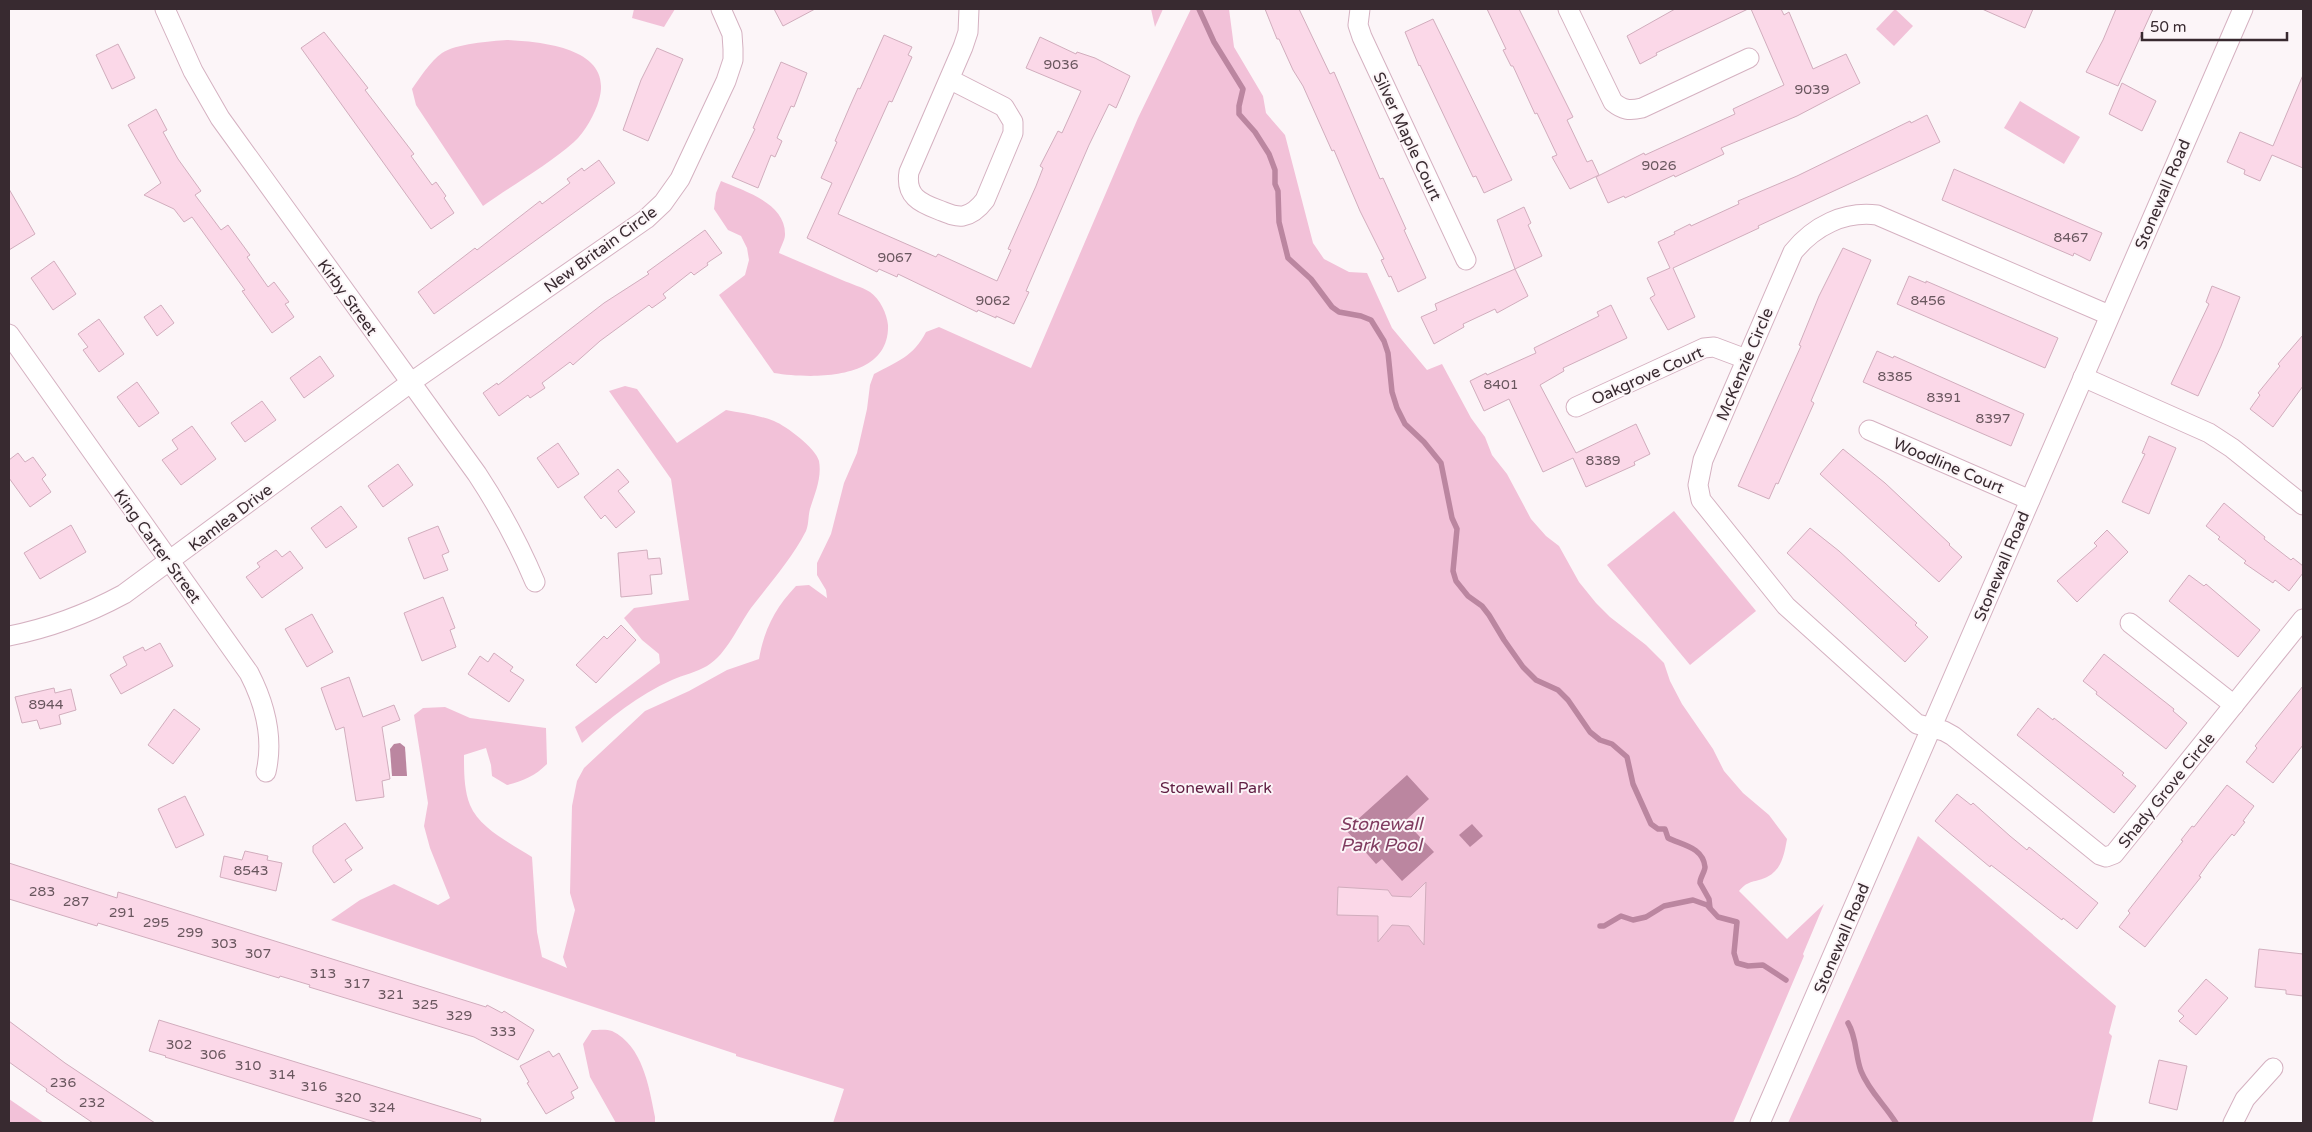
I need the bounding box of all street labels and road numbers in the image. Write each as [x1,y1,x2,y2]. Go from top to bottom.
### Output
street label: Silver Maple Court [1369,69,1446,204]
street label: Stonewall Road [2131,136,2195,253]
street label: New Britain Circle [540,202,661,298]
street label: Kirby Street [313,256,382,340]
street label: McKenzie Circle [1712,305,1778,424]
street label: Oakgrove Court [1588,342,1706,409]
street label: Woodline Court [1890,434,2007,498]
street label: Kamlea Drive [185,480,277,556]
street label: King Carter Street [109,486,205,607]
street label: Stonewall Road [1970,508,2034,625]
street label: Shady Grove Circle [2114,729,2220,853]
street label: Stonewall Road [1810,880,1874,997]

